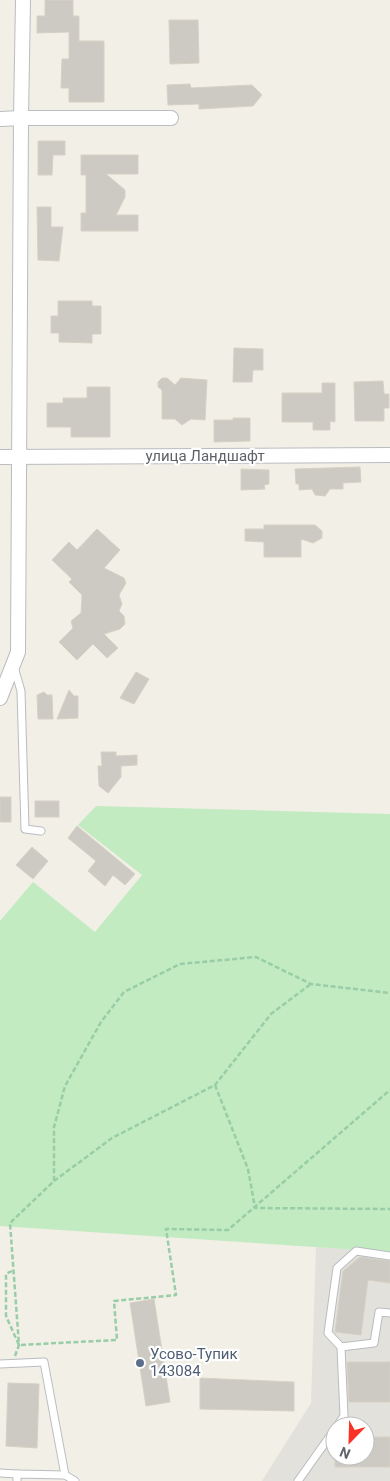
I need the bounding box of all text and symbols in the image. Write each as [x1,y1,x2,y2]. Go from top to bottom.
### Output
street label: улица Ландшафт [145,447,265,465]
place label: Усово-Тупик 143084 [150,1345,238,1380]
marker: Усово-Тупик 143084 [134,1357,146,1369]
north arrow [325,1416,375,1466]
text: N [337,1444,353,1462]

